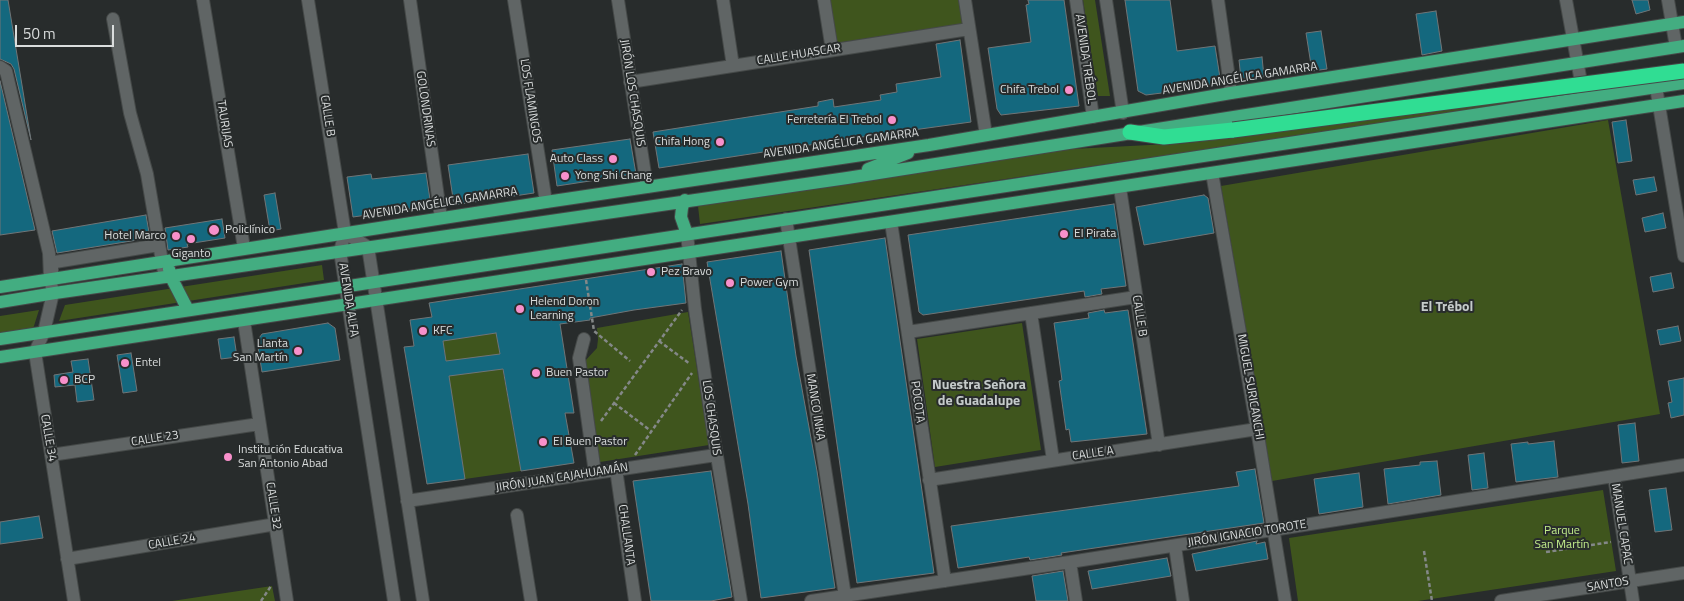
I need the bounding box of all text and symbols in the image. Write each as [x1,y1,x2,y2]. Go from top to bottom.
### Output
street label: AVENIDA TRÉBOL [1072,13,1098,105]
scale bar [18,15,116,47]
text: 50 m [23,22,56,45]
street label: JIRÓN LOS CHASQUIS [616,38,648,148]
street label: CALLE HUASCAR [756,41,842,69]
street label: LOS FLAMINGOS [516,58,544,144]
street label: AVENIDA ANGÉLICA GAMARRA [1161,60,1319,98]
street label: GOLONDRINAS [413,70,437,148]
place label: Chifa Trebol [1000,83,1059,97]
marker: Chifa Trebol [1063,84,1075,96]
street label: CALLE B [317,94,337,138]
street label: TAURIJAS [213,99,235,149]
place label: Ferretería El Trebol [787,113,882,127]
marker: Ferretería El Trebol [886,114,898,126]
street label: AVENIDA ANGÉLICA GAMARRA [762,126,920,162]
place label: Chifa Hong [655,135,710,149]
marker: Chifa Hong [714,136,726,148]
place label: Auto Class [550,152,603,166]
marker: Auto Class [607,153,619,165]
place label: Yong Shi Chang [575,169,652,183]
marker: Yong Shi Chang [559,170,571,182]
street label: AVENIDA ANGÉLICA GAMARRA [361,185,519,223]
marker: Policlínico [207,223,221,237]
place label: Policlínico [225,223,275,237]
place label: El Pirata [1074,227,1116,241]
marker: El Pirata [1058,228,1070,240]
place label: Hotel Marco [104,229,166,243]
marker: Hotel Marco [170,230,182,242]
marker: Giganto [185,233,197,245]
place label: Giganto [171,247,211,261]
street label: AVENIDA ALFA [335,262,361,338]
place label: Pez Bravo [661,265,712,279]
marker: Pez Bravo [645,266,657,278]
place label: Power Gym [740,276,798,290]
marker: Power Gym [724,277,736,289]
street label: CALLE B [1129,294,1149,338]
place label: Helend Doron Learning [530,295,599,323]
district label: El Trébol [1421,300,1473,316]
marker: Helend Doron Learning [514,303,526,315]
place label: KFC [433,324,453,338]
marker: KFC [417,325,429,337]
street label: MIGUEL SURICANCHI [1234,333,1266,441]
place label: Llanta San Martín [233,337,288,365]
marker: Llanta San Martín [292,345,304,357]
place label: Entel [135,356,161,370]
marker: Entel [119,357,131,369]
place label: Buen Pastor [546,366,608,380]
marker: Buen Pastor [530,367,542,379]
place label: BCP [74,373,95,387]
street label: MANCO INKA [803,373,827,441]
marker: BCP [58,374,70,386]
district label: Nuestra Señora de Guadalupe [932,378,1026,411]
street label: LOS CHASQUIS [699,379,723,457]
street label: POCOTA [907,380,927,424]
street label: CALLE 34 [37,413,59,463]
street label: CALLE 23 [130,428,180,450]
place label: El Buen Pastor [553,435,627,449]
marker: El Buen Pastor [537,436,549,448]
place label: Institución Educativa San Antonio Abad [238,443,343,471]
street label: CALLE A [1071,444,1115,464]
marker: Institución Educativa San Antonio Abad [222,451,234,463]
street label: JIRÓN JUAN CAJAHUAMÁN [495,460,629,496]
street label: CALLE 32 [262,481,284,531]
street label: MANUEL CAPAC [1607,482,1635,566]
street label: CHALLANTA [615,504,637,566]
street label: JIRÓN IGNACIO TOROTE [1187,518,1307,550]
park label: Parque San Martín [1534,524,1590,552]
street label: CALLE 24 [147,531,197,553]
street label: SANTOS [1586,575,1630,595]

